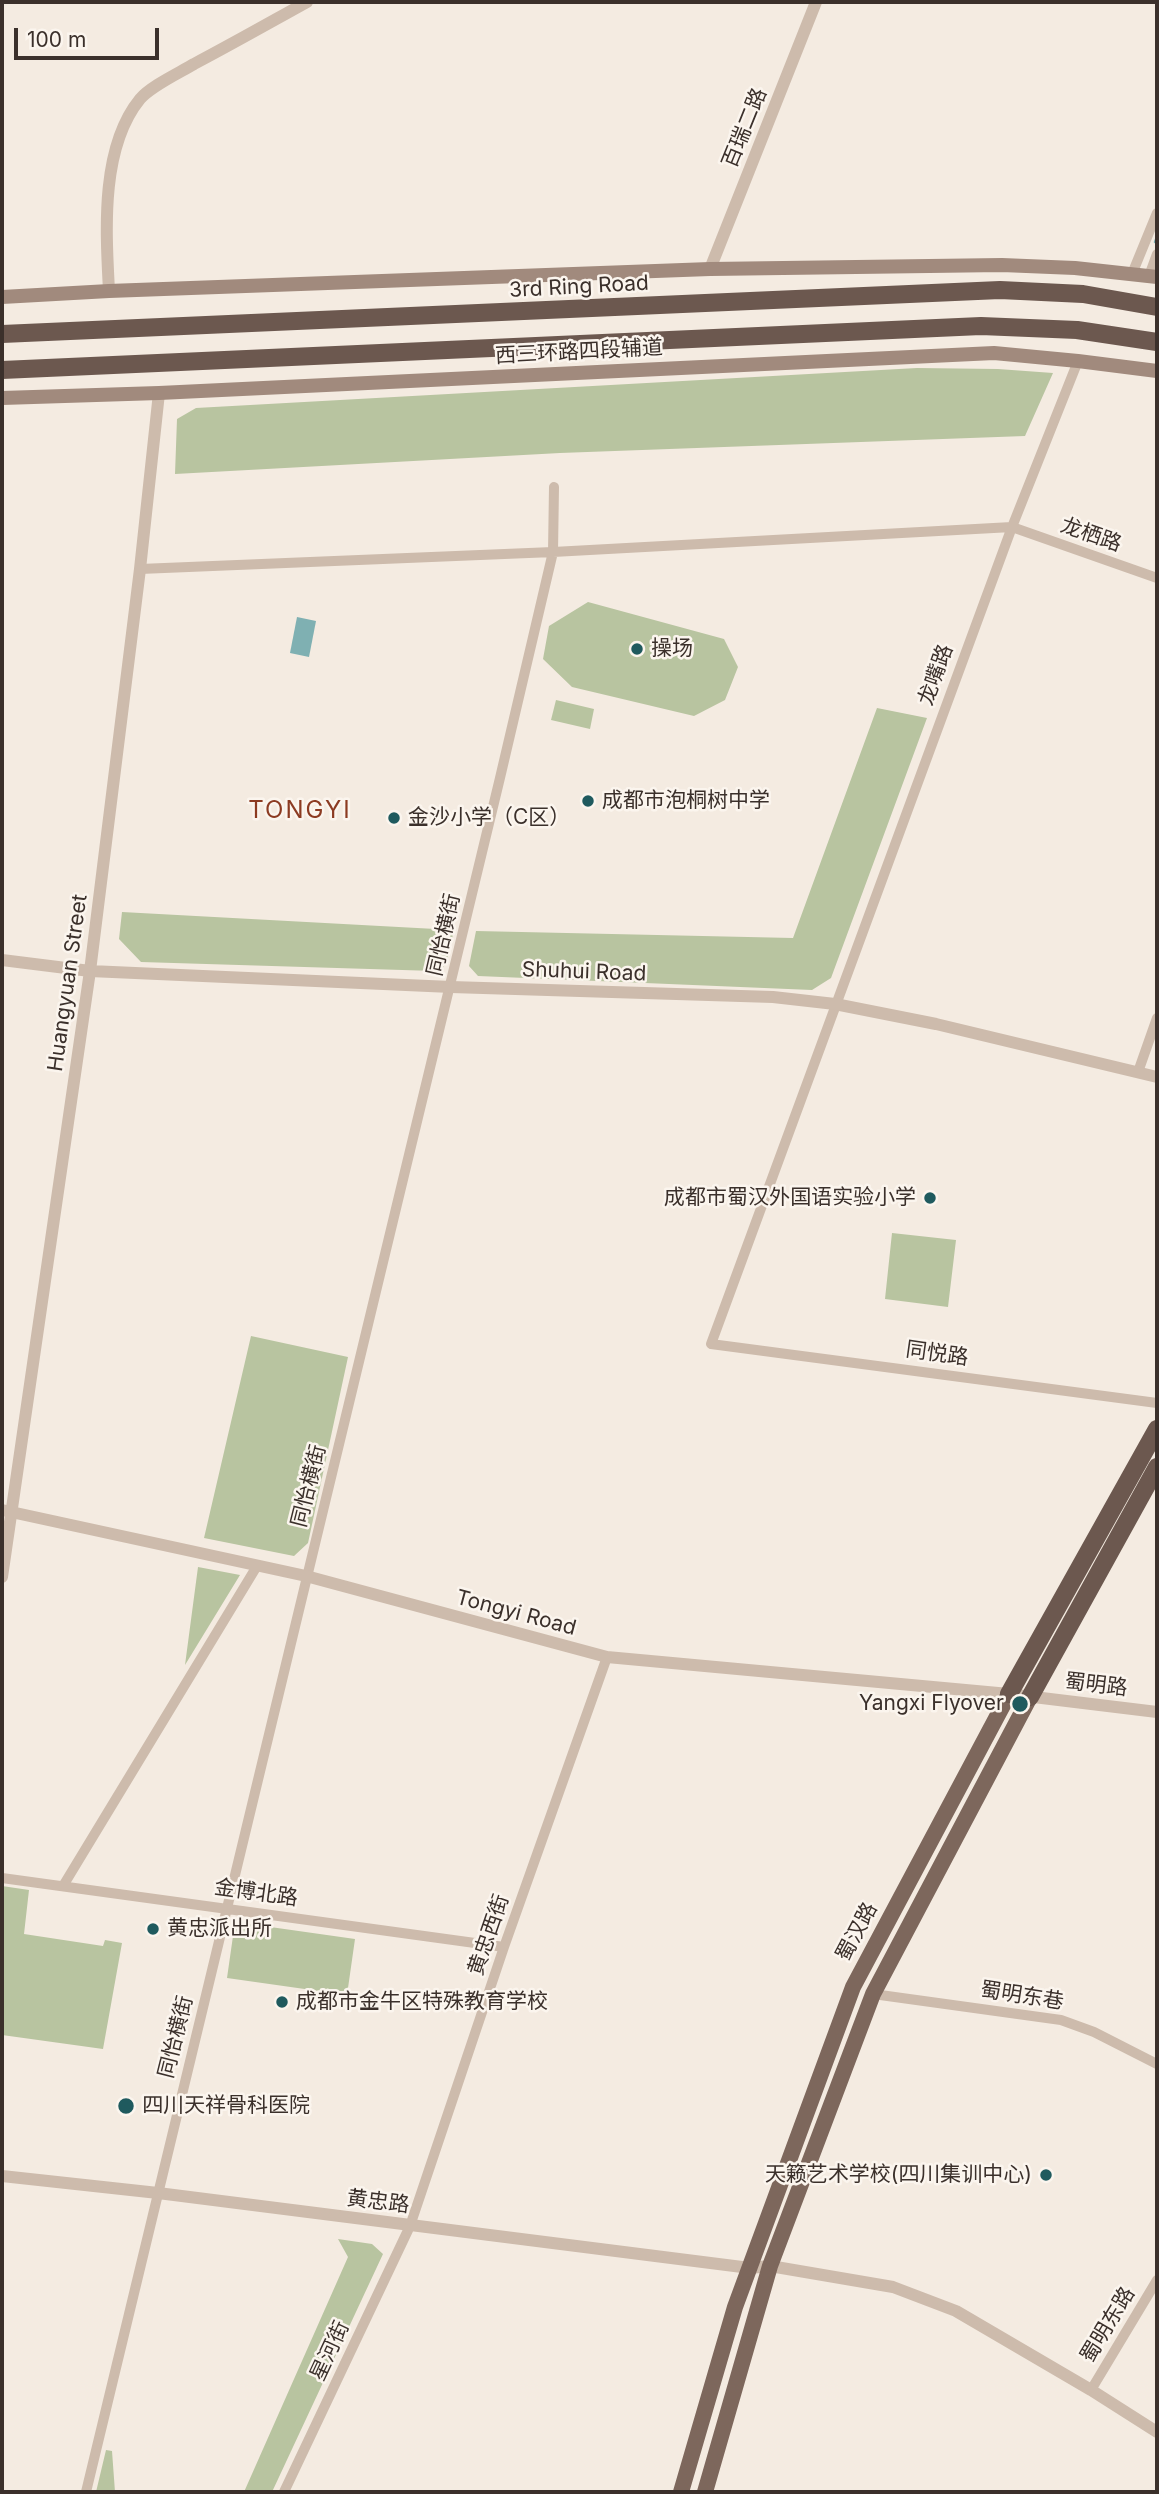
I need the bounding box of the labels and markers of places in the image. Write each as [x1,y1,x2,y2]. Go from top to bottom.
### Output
place label: 操场 [651,636,693,662]
marker: 操场 [629,641,645,657]
place label: 成都市泡桐树中学 [602,788,770,814]
marker: 成都市泡桐树中学 [580,793,596,809]
place label: 金沙小学（C区） [408,805,570,831]
marker: 金沙小学（C区） [386,810,402,826]
place label: 成都市蜀汉外国语实验小学 [664,1185,916,1211]
marker: 成都市蜀汉外国语实验小学 [922,1190,938,1206]
place label: Yangxi Flyover [859,1691,1004,1717]
marker: Yangxi Flyover [1010,1694,1030,1714]
place label: 黄忠派出所 [167,1916,272,1942]
marker: 黄忠派出所 [145,1921,161,1937]
place label: 成都市金牛区特殊教育学校 [296,1989,548,2015]
marker: 成都市金牛区特殊教育学校 [274,1994,290,2010]
place label: 四川天祥骨科医院 [142,2093,310,2119]
marker: 四川天祥骨科医院 [116,2096,136,2116]
place label: 天籁艺术学校(四川集训中心) [765,2162,1032,2188]
marker: 天籁艺术学校(四川集训中心) [1038,2167,1054,2183]

